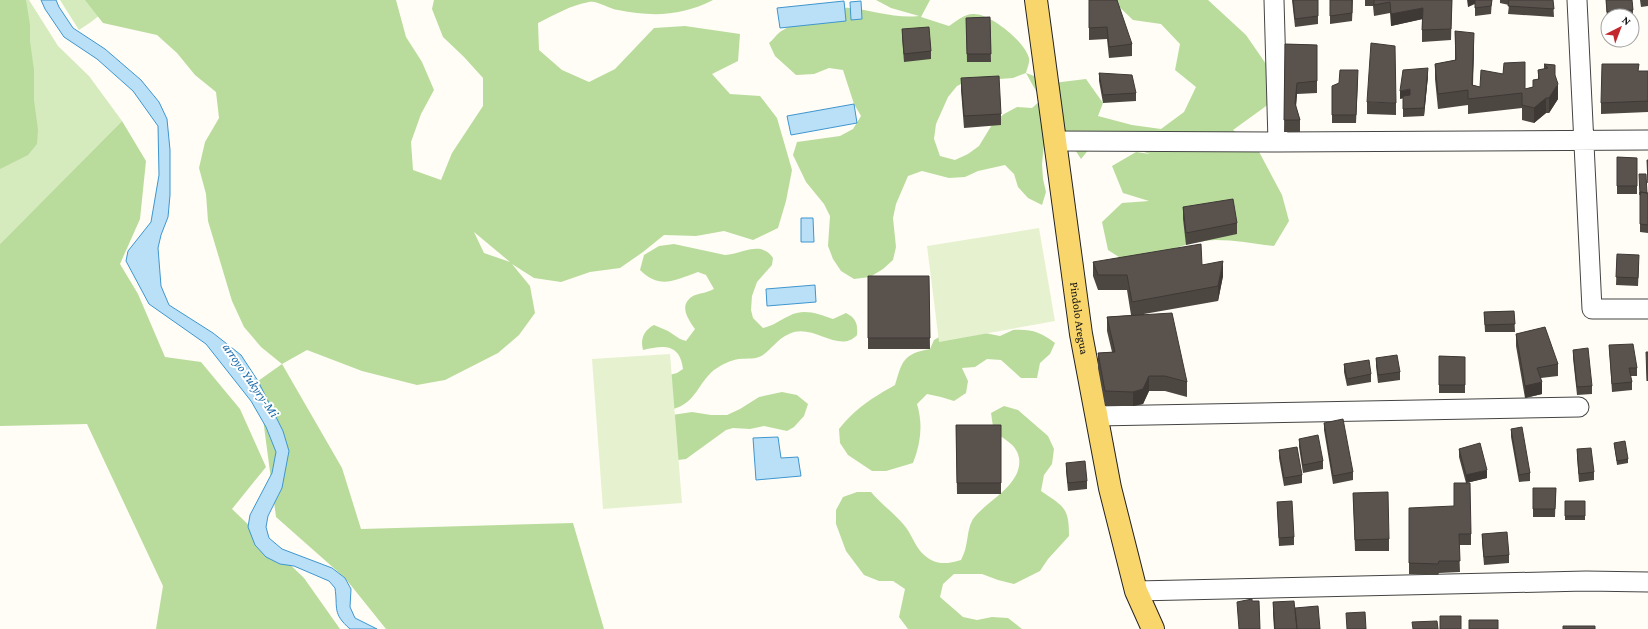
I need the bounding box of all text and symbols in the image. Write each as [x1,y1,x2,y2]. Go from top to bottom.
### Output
north arrow [1600,8,1640,48]
text: N [1620,14,1634,28]
street label: Pindolo Aregua [1067,281,1092,356]
water label: arroyo Yukyry-Mi [220,340,282,420]

